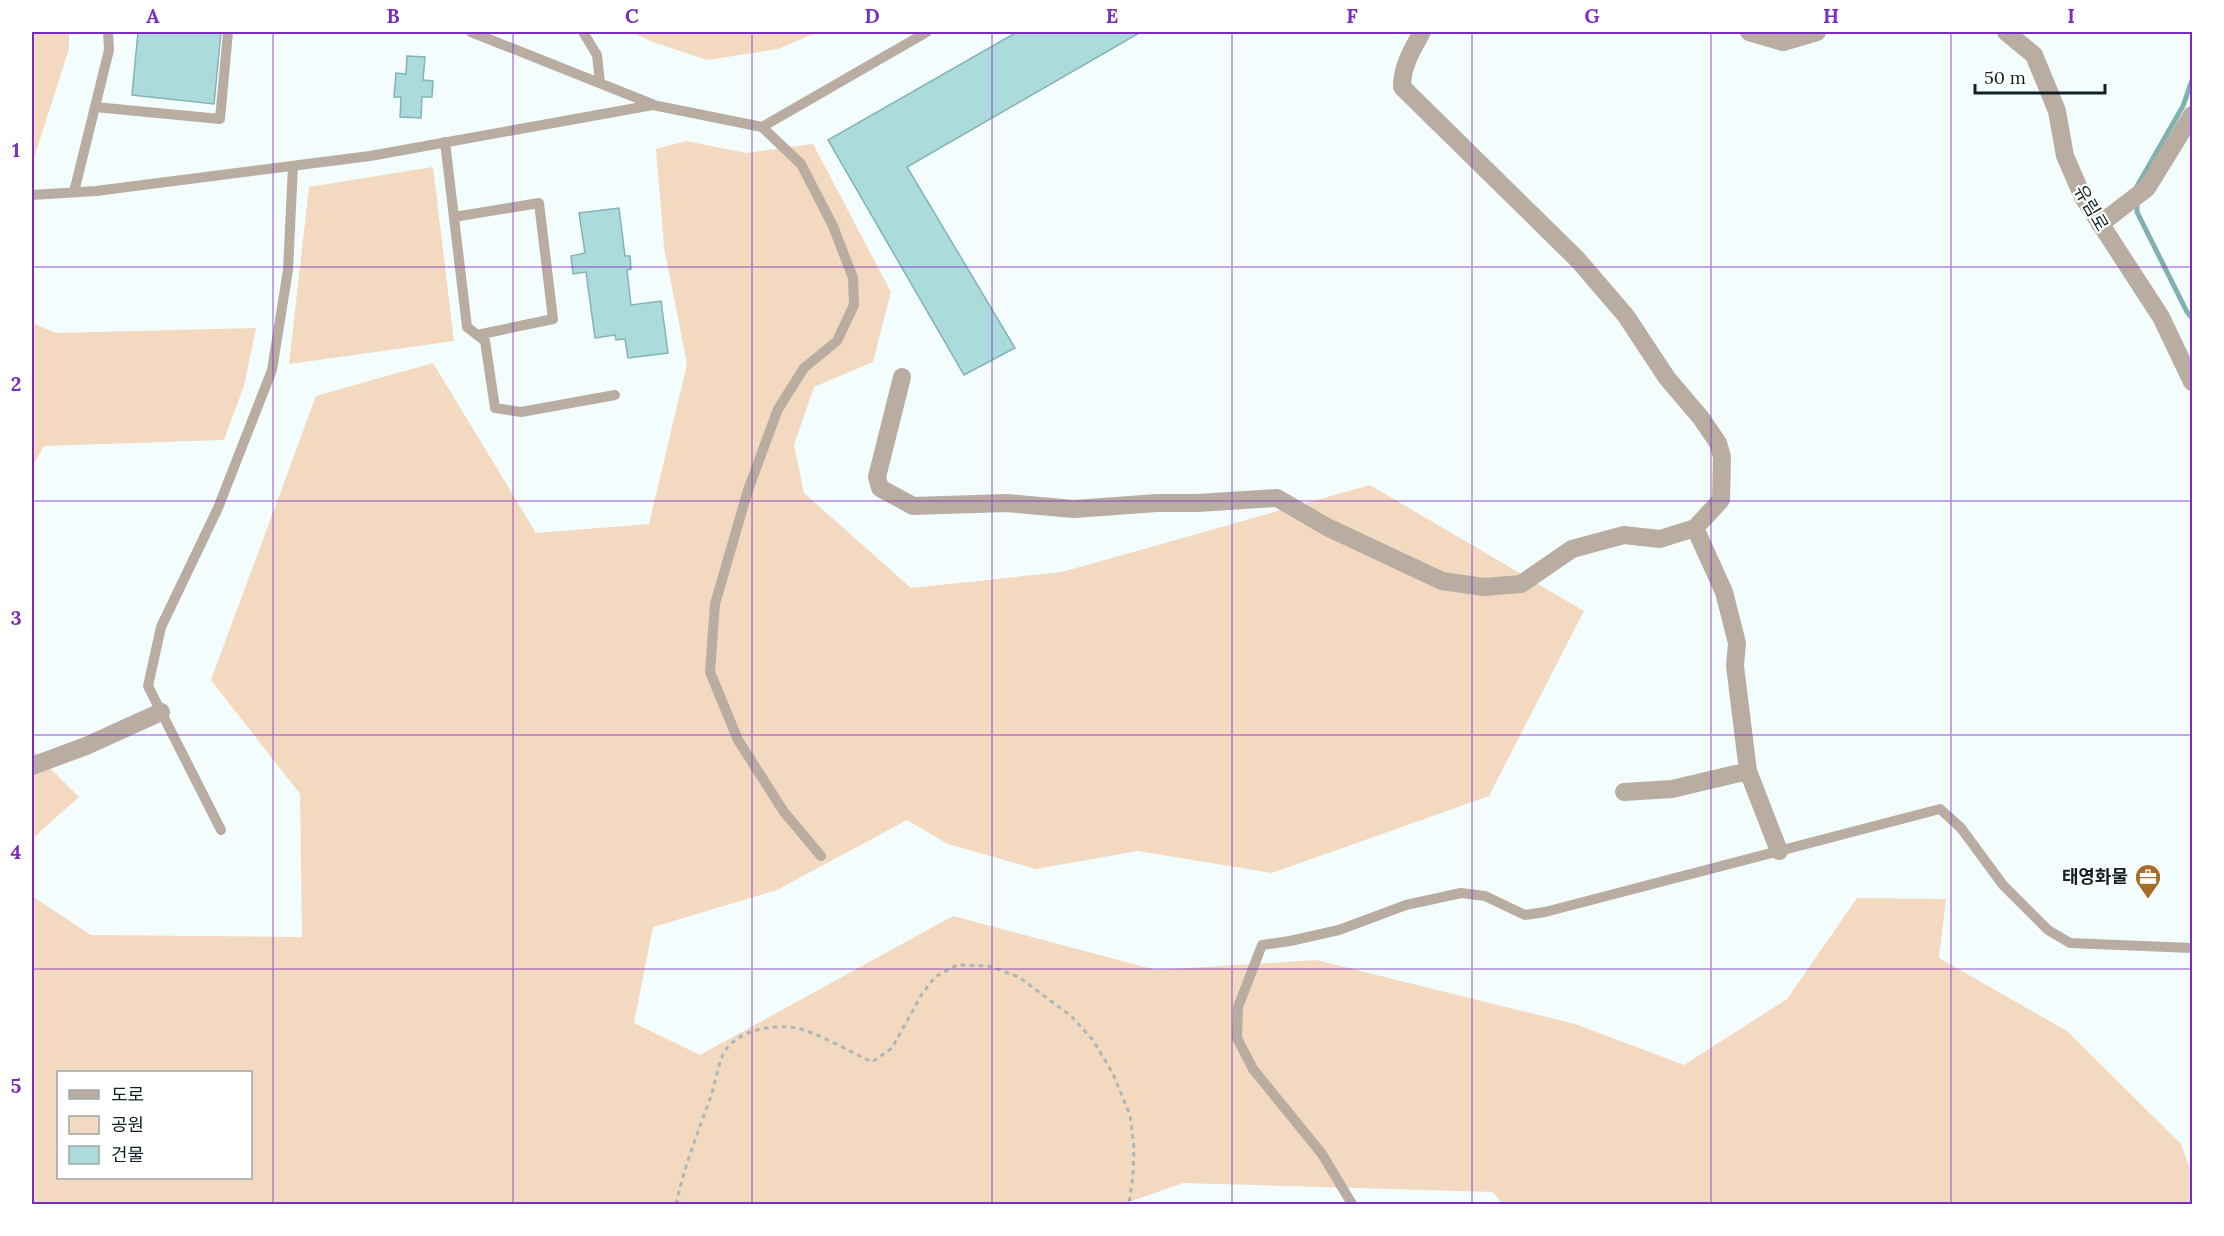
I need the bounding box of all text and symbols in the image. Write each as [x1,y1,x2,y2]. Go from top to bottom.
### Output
text: A [146,3,160,28]
text: B [386,3,400,28]
text: C [625,3,639,28]
text: D [864,3,880,28]
text: E [1106,3,1118,28]
text: F [1346,3,1358,28]
text: G [1584,3,1600,28]
text: H [1823,3,1839,28]
text: I [2067,3,2075,28]
scale bar [1975,57,2106,95]
text: 50 m [1984,66,2026,89]
text: 1 [12,137,20,162]
street label: 유림로 [2069,180,2114,235]
text: 2 [11,371,21,396]
text: 3 [10,605,22,630]
text: 4 [11,839,22,864]
office icon: 태영화물 [2133,862,2163,900]
place label: 태영화물 [2062,865,2128,888]
legend [57,1071,252,1179]
text: 5 [11,1073,22,1098]
text: 도로 [111,1083,144,1106]
text: 공원 [111,1113,144,1136]
text: 건물 [111,1143,144,1166]

